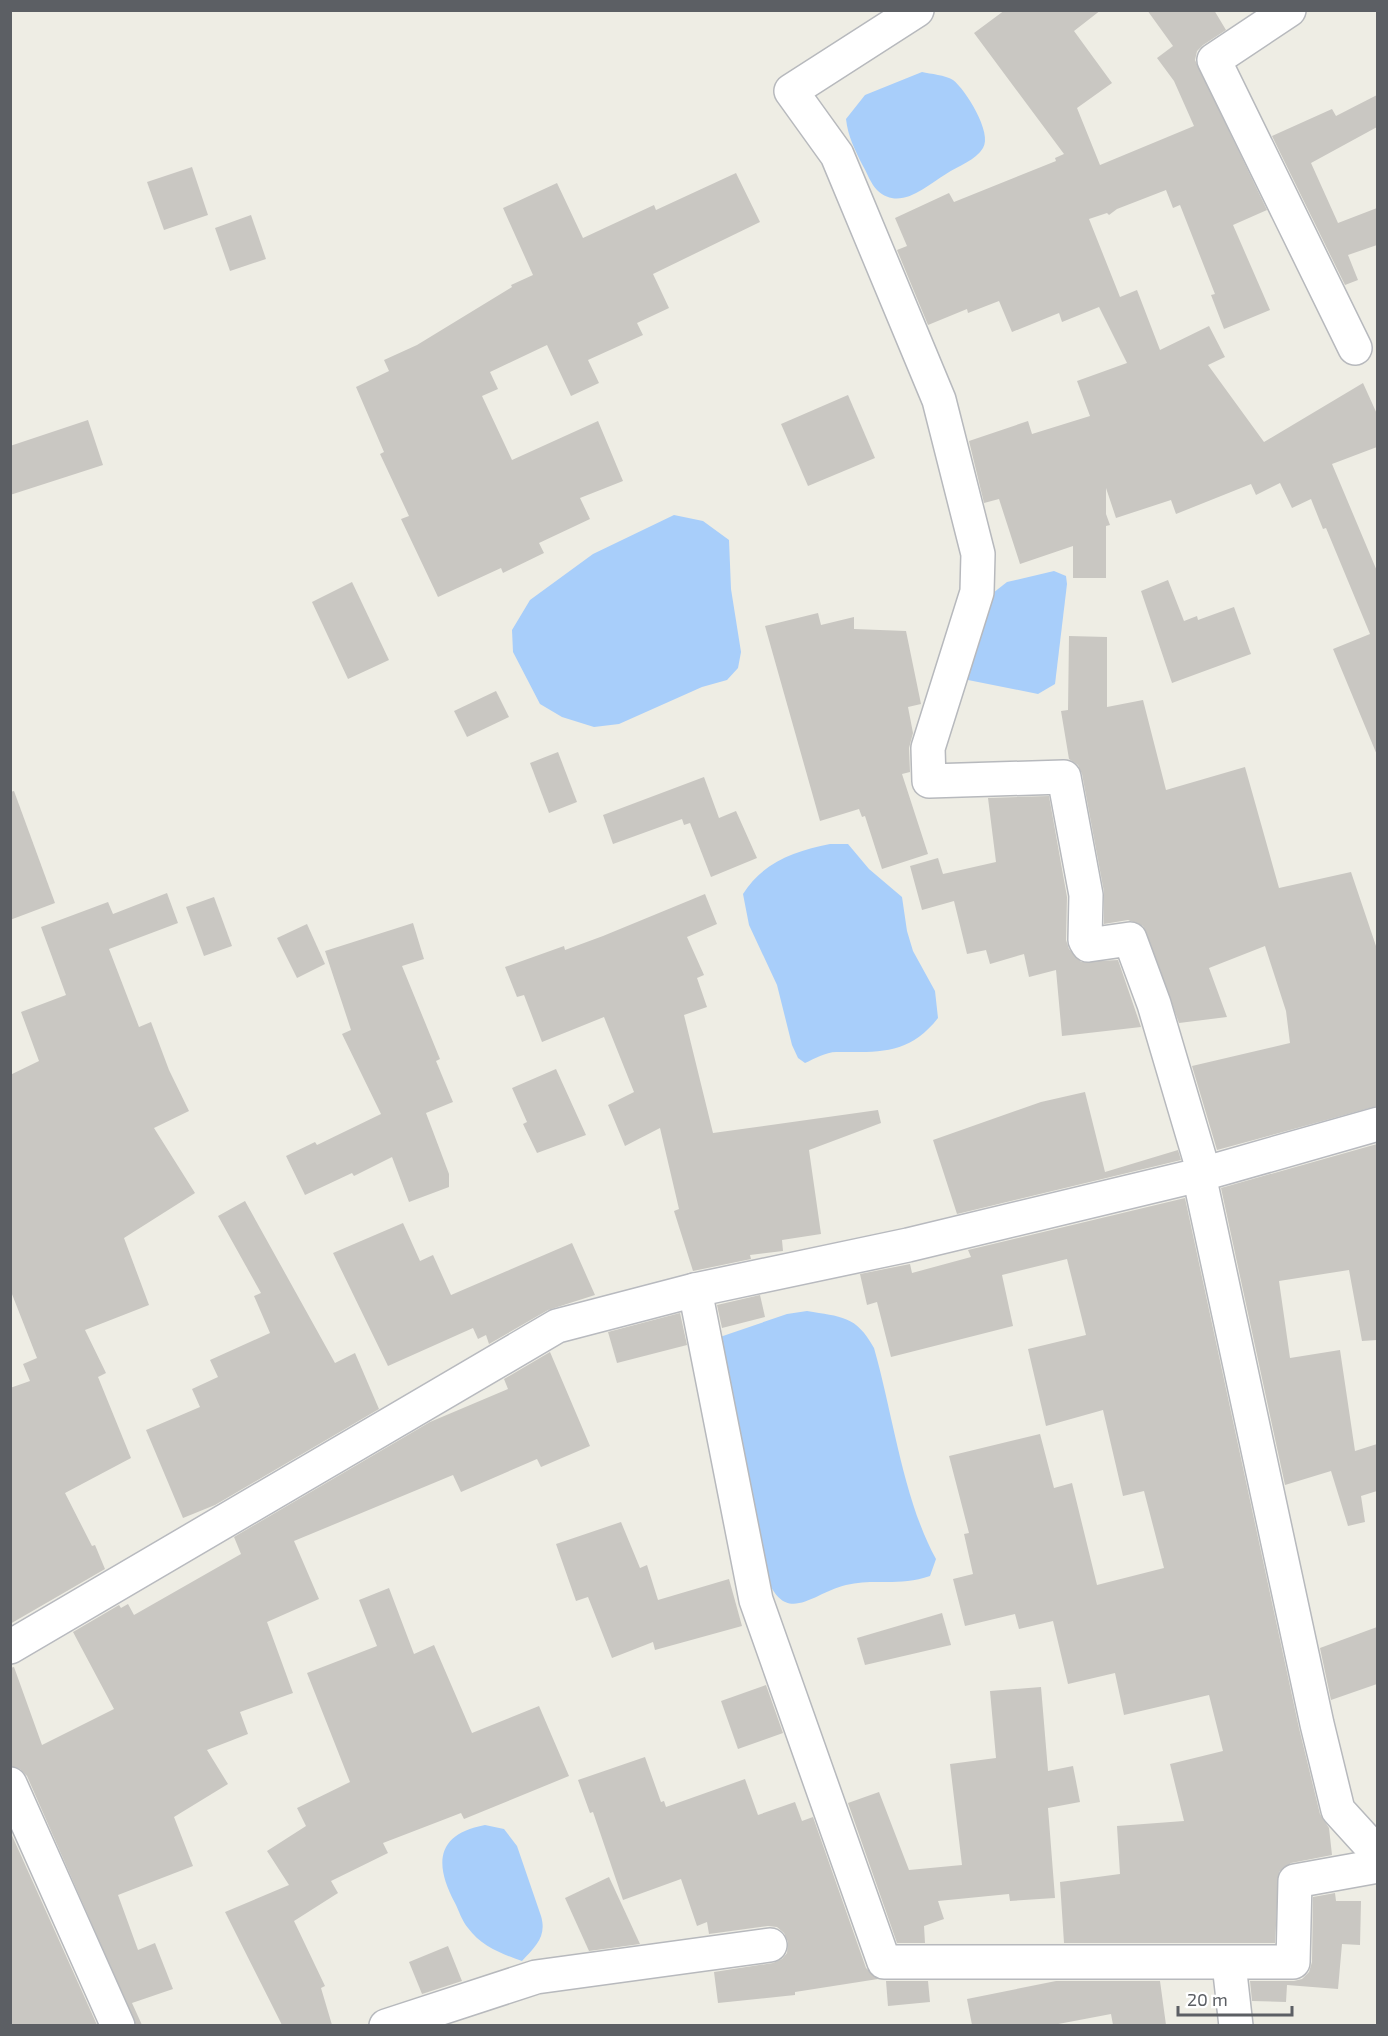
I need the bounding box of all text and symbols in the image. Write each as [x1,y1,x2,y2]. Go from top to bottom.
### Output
scale bar [1178,1979,1292,2017]
text: 20 m [1187,1988,1228,2010]

